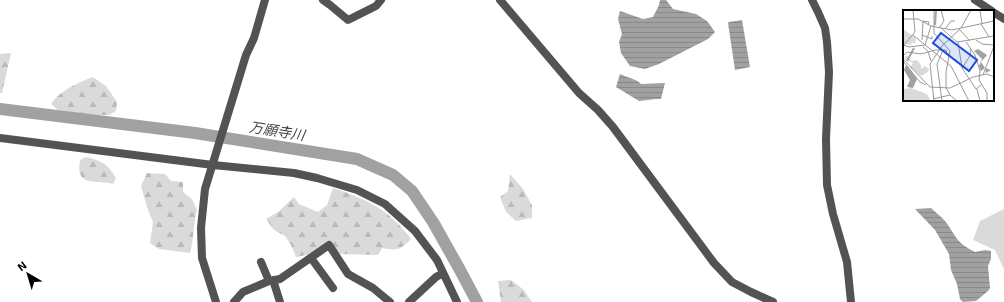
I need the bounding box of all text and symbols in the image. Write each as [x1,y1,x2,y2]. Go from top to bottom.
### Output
inset map [903,10,994,101]
water label: 万願寺川 [248,118,308,144]
north arrow [8,254,48,294]
text: N [14,258,29,273]

